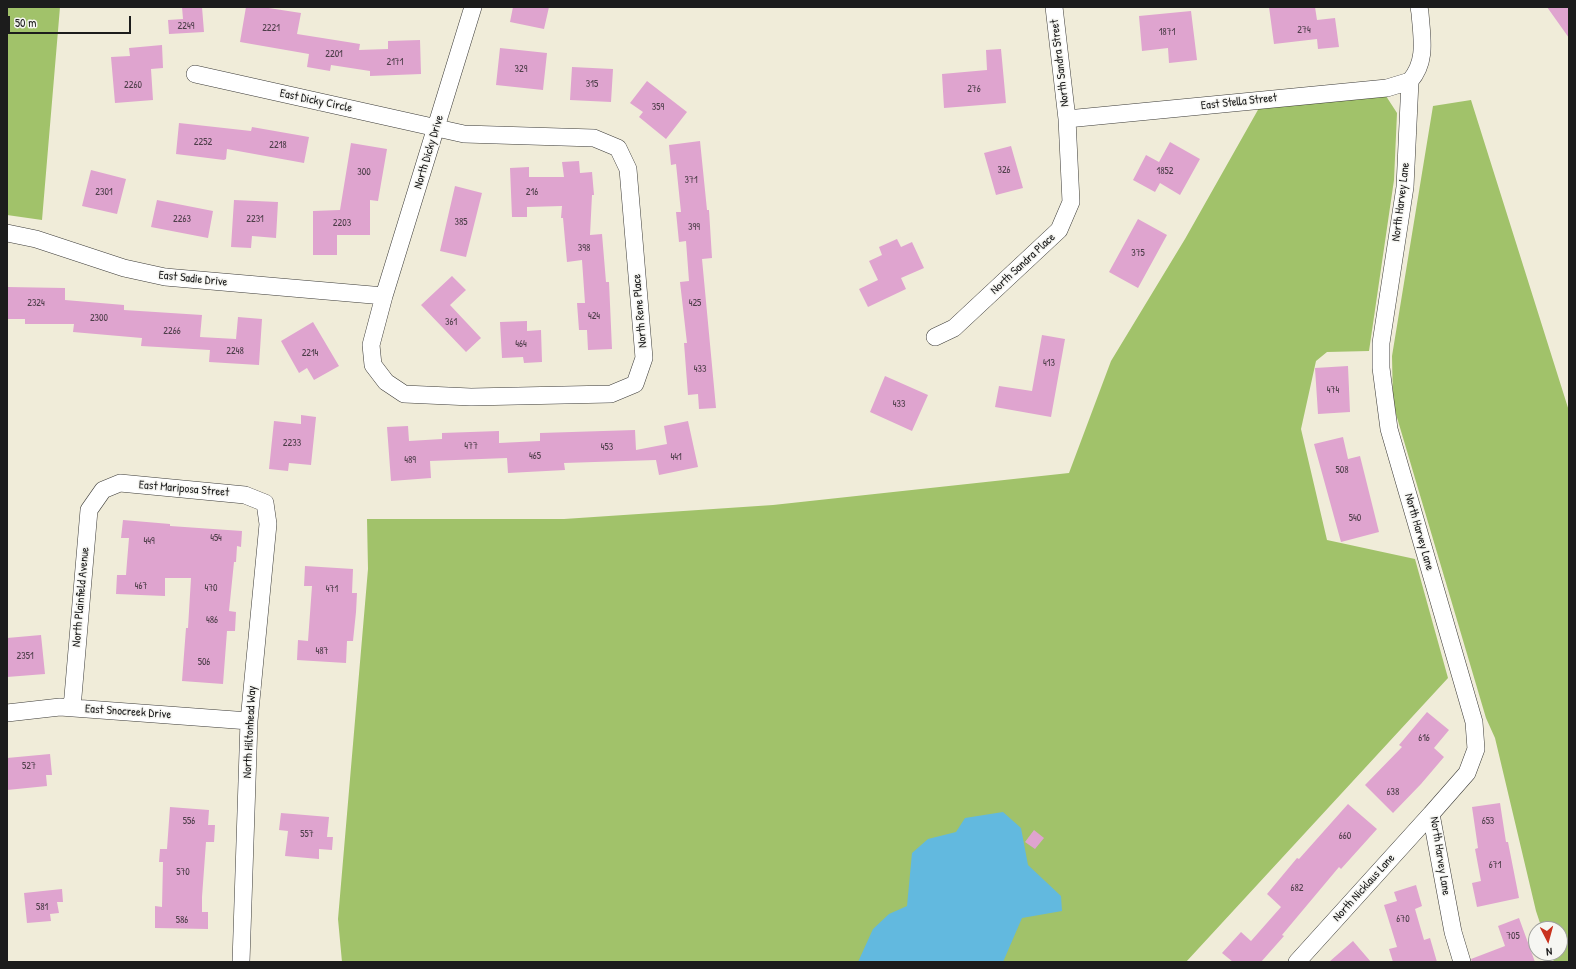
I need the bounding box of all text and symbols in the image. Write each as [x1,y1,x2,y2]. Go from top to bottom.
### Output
scale bar [10,8,133,34]
text: 50 m [15,14,36,31]
street label: North Sandra Street [1047,18,1073,108]
house number: 2249 [178,20,194,32]
house number: 2221 [262,22,280,34]
house number: 274 [1297,24,1311,36]
house number: 1871 [1159,26,1175,38]
house number: 2201 [325,48,343,60]
house number: 2171 [387,56,403,68]
house number: 329 [515,63,527,75]
house number: 315 [586,78,598,90]
house number: 2260 [124,79,142,91]
house number: 276 [967,83,981,95]
street label: East Dicky Circle [278,86,354,116]
street label: East Stella Street [1200,91,1278,113]
house number: 359 [652,101,664,113]
street label: North Dicky Drive [411,113,447,191]
house number: 2252 [194,136,212,148]
house number: 2218 [269,139,287,151]
street label: North Harvey Lane [1389,162,1413,242]
house number: 326 [997,164,1011,176]
house number: 1852 [1157,165,1173,177]
house number: 300 [357,166,371,178]
house number: 371 [684,174,698,186]
house number: 2301 [95,186,113,198]
house number: 216 [526,186,538,198]
house number: 2263 [173,213,191,225]
house number: 2231 [246,213,264,225]
house number: 385 [454,216,468,228]
house number: 2203 [333,217,351,229]
house number: 399 [688,221,700,233]
street label: North Sandra Place [988,230,1058,298]
house number: 398 [578,242,590,254]
house number: 375 [1131,247,1145,259]
street label: East Sadie Drive [158,268,228,290]
street label: North Rene Place [630,273,650,349]
house number: 2324 [27,297,45,309]
house number: 425 [689,297,701,309]
house number: 424 [588,310,600,322]
house number: 2300 [90,312,108,324]
house number: 361 [445,316,457,328]
house number: 2266 [163,325,181,337]
house number: 464 [515,338,527,350]
house number: 2248 [226,345,244,357]
house number: 2214 [302,347,318,359]
house number: 413 [1043,357,1055,369]
house number: 433 [694,363,706,375]
house number: 474 [1327,384,1339,396]
house number: 433 [893,398,905,410]
house number: 2233 [283,437,301,449]
house number: 477 [464,440,478,452]
house number: 453 [601,441,613,453]
house number: 465 [529,450,541,462]
house number: 441 [670,451,682,463]
house number: 489 [404,454,416,466]
house number: 508 [1335,464,1349,476]
street label: East Mariposa Street [138,478,230,500]
street label: North Harvey Lane [1401,492,1437,572]
house number: 540 [1349,512,1361,524]
house number: 454 [210,532,222,544]
house number: 449 [143,535,155,547]
street label: North Plainfield Avenue [69,546,93,648]
house number: 467 [135,580,147,592]
house number: 470 [204,582,218,594]
house number: 471 [326,583,338,595]
house number: 486 [206,614,218,626]
house number: 487 [315,645,329,657]
house number: 2351 [16,650,34,662]
house number: 506 [198,656,210,668]
street label: North Hiltonhead Way [240,685,260,779]
street label: East Snocreek Drive [84,702,172,722]
house number: 616 [1418,732,1430,744]
house number: 527 [22,760,36,772]
house number: 638 [1387,786,1399,798]
house number: 556 [183,815,195,827]
house number: 653 [1482,815,1494,827]
street label: North Harvey Lane [1427,816,1453,896]
house number: 557 [300,828,314,840]
house number: 660 [1339,830,1351,842]
street label: North Nicklaus Lane [1330,851,1398,925]
house number: 671 [1489,859,1501,871]
house number: 570 [176,866,190,878]
house number: 682 [1291,882,1303,894]
house number: 581 [36,901,48,913]
house number: 670 [1396,913,1410,925]
house number: 586 [176,914,188,926]
north arrow [1528,921,1568,961]
house number: 705 [1506,930,1520,942]
text: N [1546,945,1553,959]

